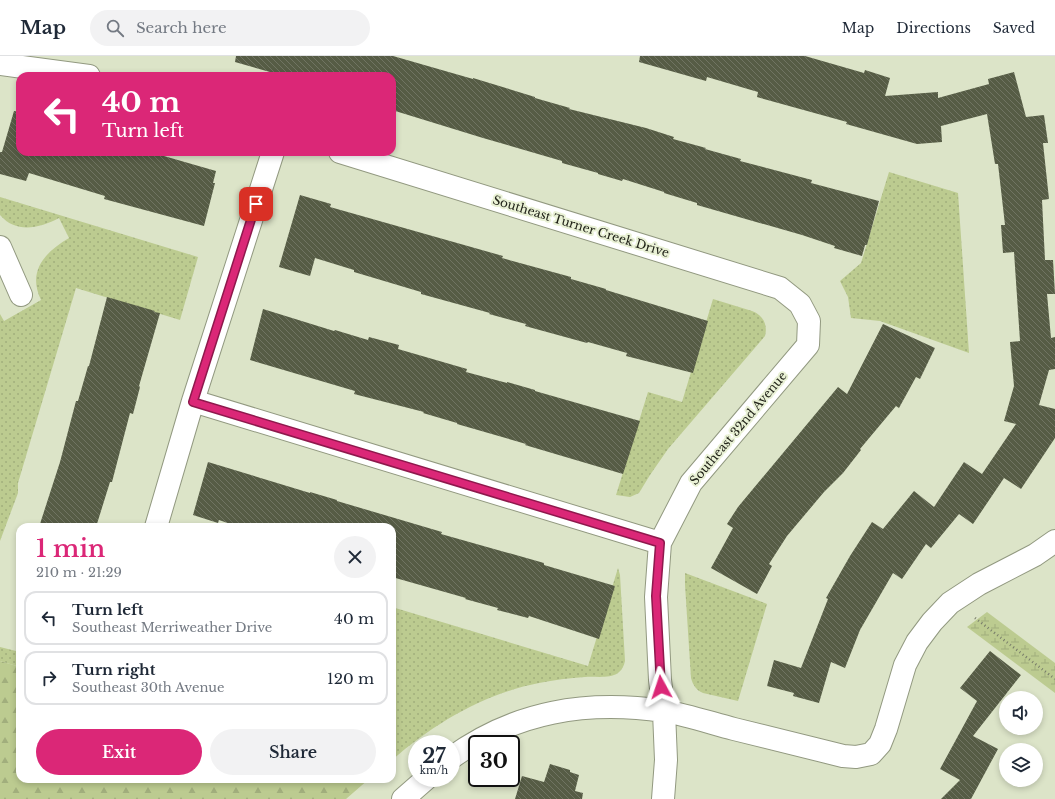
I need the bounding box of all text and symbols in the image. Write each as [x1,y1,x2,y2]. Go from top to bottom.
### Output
search box [90,10,370,46]
text: Map [20,16,66,39]
icon: search [104,17,126,39]
text: Search here [136,18,227,37]
text: Map [842,19,874,37]
text: Directions [896,19,971,37]
text: Saved [993,19,1035,37]
text: 40 m [102,85,180,120]
icon: left [36,88,88,140]
text: Turn left [102,120,184,142]
pin [239,187,273,221]
street label: Southeast Turner Creek Drive [491,192,671,260]
icon: arrive [245,193,267,215]
street label: Southeast 32nd Avenue [686,368,790,488]
text: 1 min [36,534,105,563]
button: close [334,536,376,578]
text: 210 m · 21:29 [36,564,122,581]
text: Turn left [72,600,143,619]
icon: left [38,607,60,629]
text: 40 m [334,609,374,628]
text: Southeast Merriweather Drive [72,619,272,636]
text: Turn right [72,660,155,679]
position arrow [640,666,682,708]
icon: right [38,667,60,689]
text: 120 m [327,669,374,688]
text: Southeast 30th Avenue [72,679,225,696]
map controls [999,691,1043,787]
button: sound [999,691,1043,735]
button: Exit [36,729,202,775]
button: Share [210,729,376,775]
speed limit sign: 30 [468,735,520,787]
button: layers [999,743,1043,787]
text: 27 [422,744,446,768]
text: km/h [420,764,448,777]

